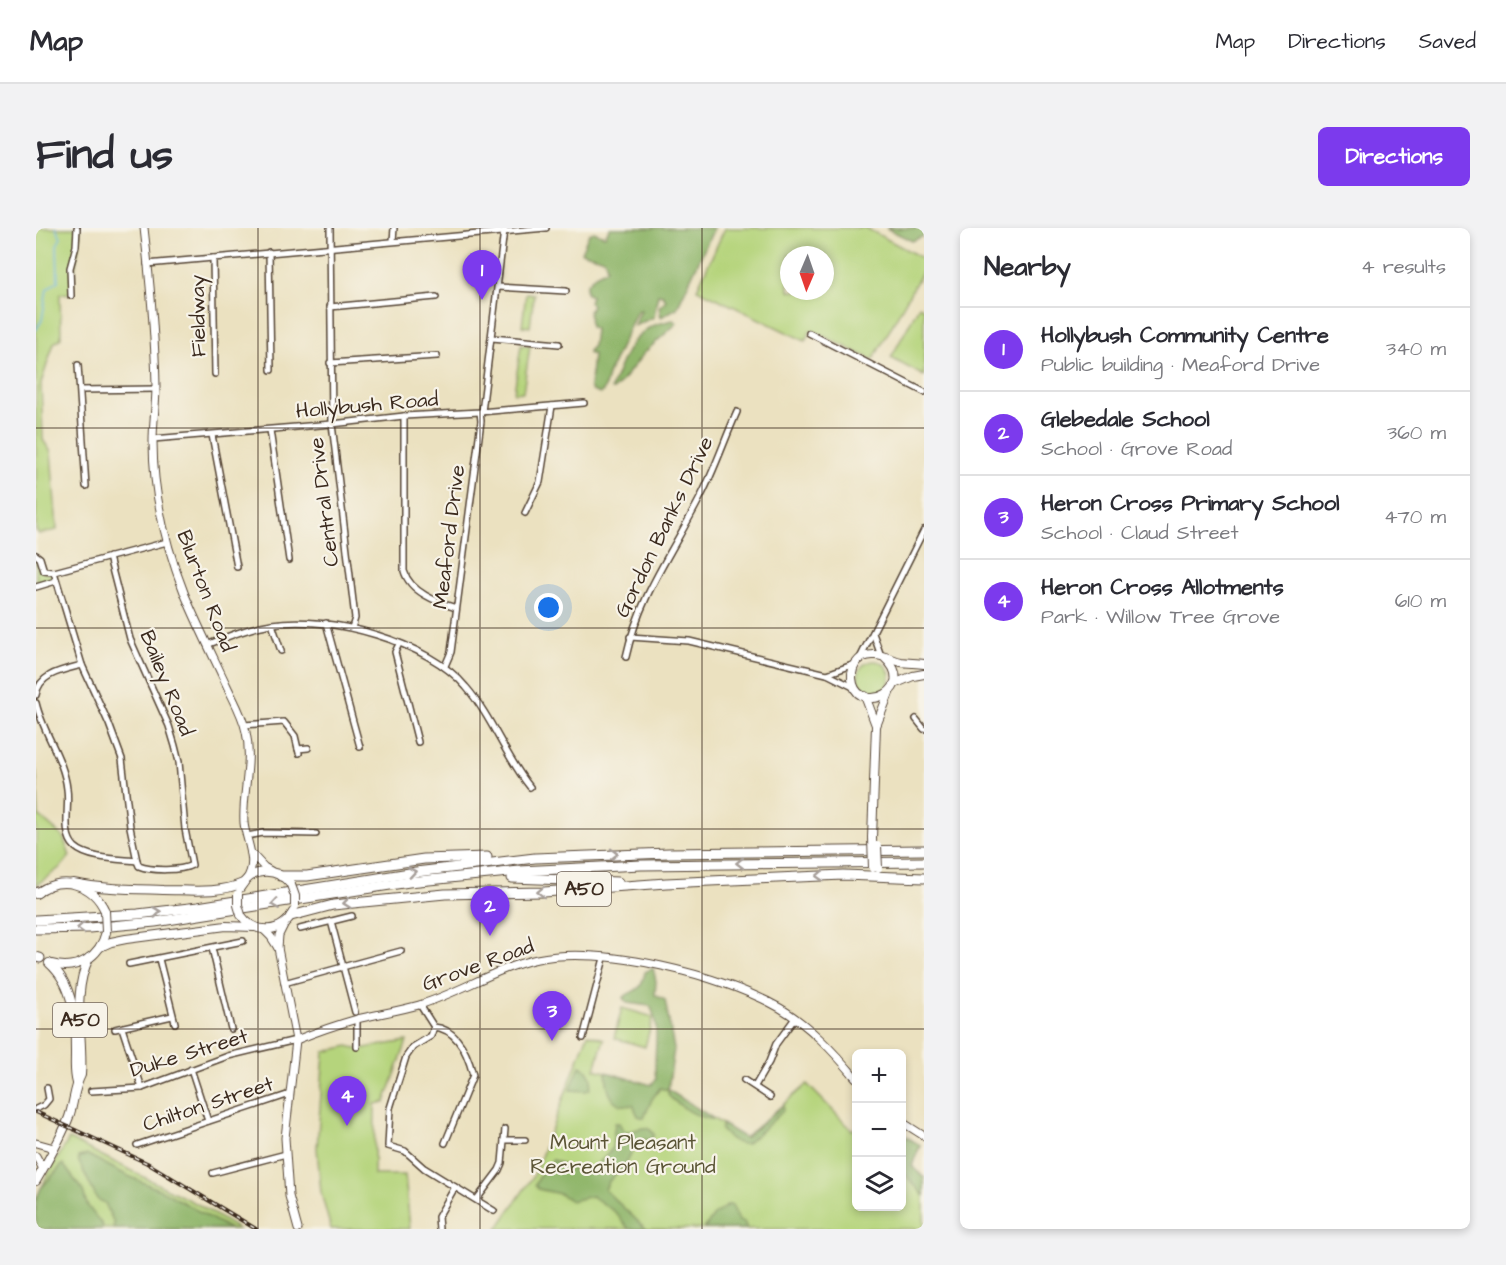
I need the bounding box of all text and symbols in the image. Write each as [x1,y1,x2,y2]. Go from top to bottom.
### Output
text: Map [30,22,83,61]
text: Map [1215,27,1255,56]
text: Directions [1288,27,1386,56]
text: Saved [1419,27,1476,56]
text: Find us [36,127,173,185]
button: Directions [1318,127,1470,186]
north arrow [780,246,834,300]
text: Nearby [984,249,1071,285]
pin: 1 [462,250,502,300]
text: 4 results [1361,253,1446,281]
street label: Fieldway [183,274,215,357]
text: Hollybush Community Centre [1041,320,1329,351]
text: 1 [1002,335,1005,363]
text: 340 m [1386,335,1446,363]
text: Public building · Meaford Drive [1041,351,1320,379]
street label: Hollybush Road [295,384,440,428]
text: Glebedale School [1041,404,1210,435]
text: 2 [998,419,1009,447]
text: 360 m [1387,419,1446,447]
street label: Gordon Banks Drive [608,432,720,622]
text: School · Grove Road [1041,435,1232,463]
street label: Central Drive [302,436,346,568]
street label: Meaford Drive [426,463,472,611]
text: Heron Cross Primary School [1041,488,1340,519]
text: 3 [998,503,1009,531]
text: 470 m [1384,503,1446,531]
text: School · Claud Street [1041,519,1238,547]
street label: Blurton Road [170,526,243,656]
text: Heron Cross Allotments [1041,572,1284,603]
text: 4 [997,587,1010,615]
text: 610 m [1395,587,1446,615]
your location [534,593,563,622]
text: Park · Willow Tree Grove [1041,603,1280,631]
street label: Bailey Road [131,626,201,741]
one-way arrow [609,848,618,860]
one-way arrow [735,857,744,870]
one-way arrow [408,867,417,879]
one-way arrow [815,870,824,883]
road number: A50 [557,872,611,906]
one-way arrow [537,885,546,898]
pin: 2 [470,886,510,936]
one-way arrow [342,896,351,909]
one-way arrow [270,897,279,909]
one-way arrow [153,906,162,918]
one-way arrow [77,921,86,934]
street label: Grove Road [418,931,538,999]
pin: 3 [532,992,572,1041]
road number: A50 [53,1003,107,1037]
street label: Duke Street [127,1021,252,1085]
map controls [852,1049,906,1211]
button: + [852,1049,906,1103]
street label: Chilton Street [139,1069,278,1139]
pin: 4 [328,1076,366,1126]
button: − [852,1103,906,1157]
park label: Mount Pleasant Recreation Ground [530,1128,716,1181]
button: layers [852,1157,906,1211]

